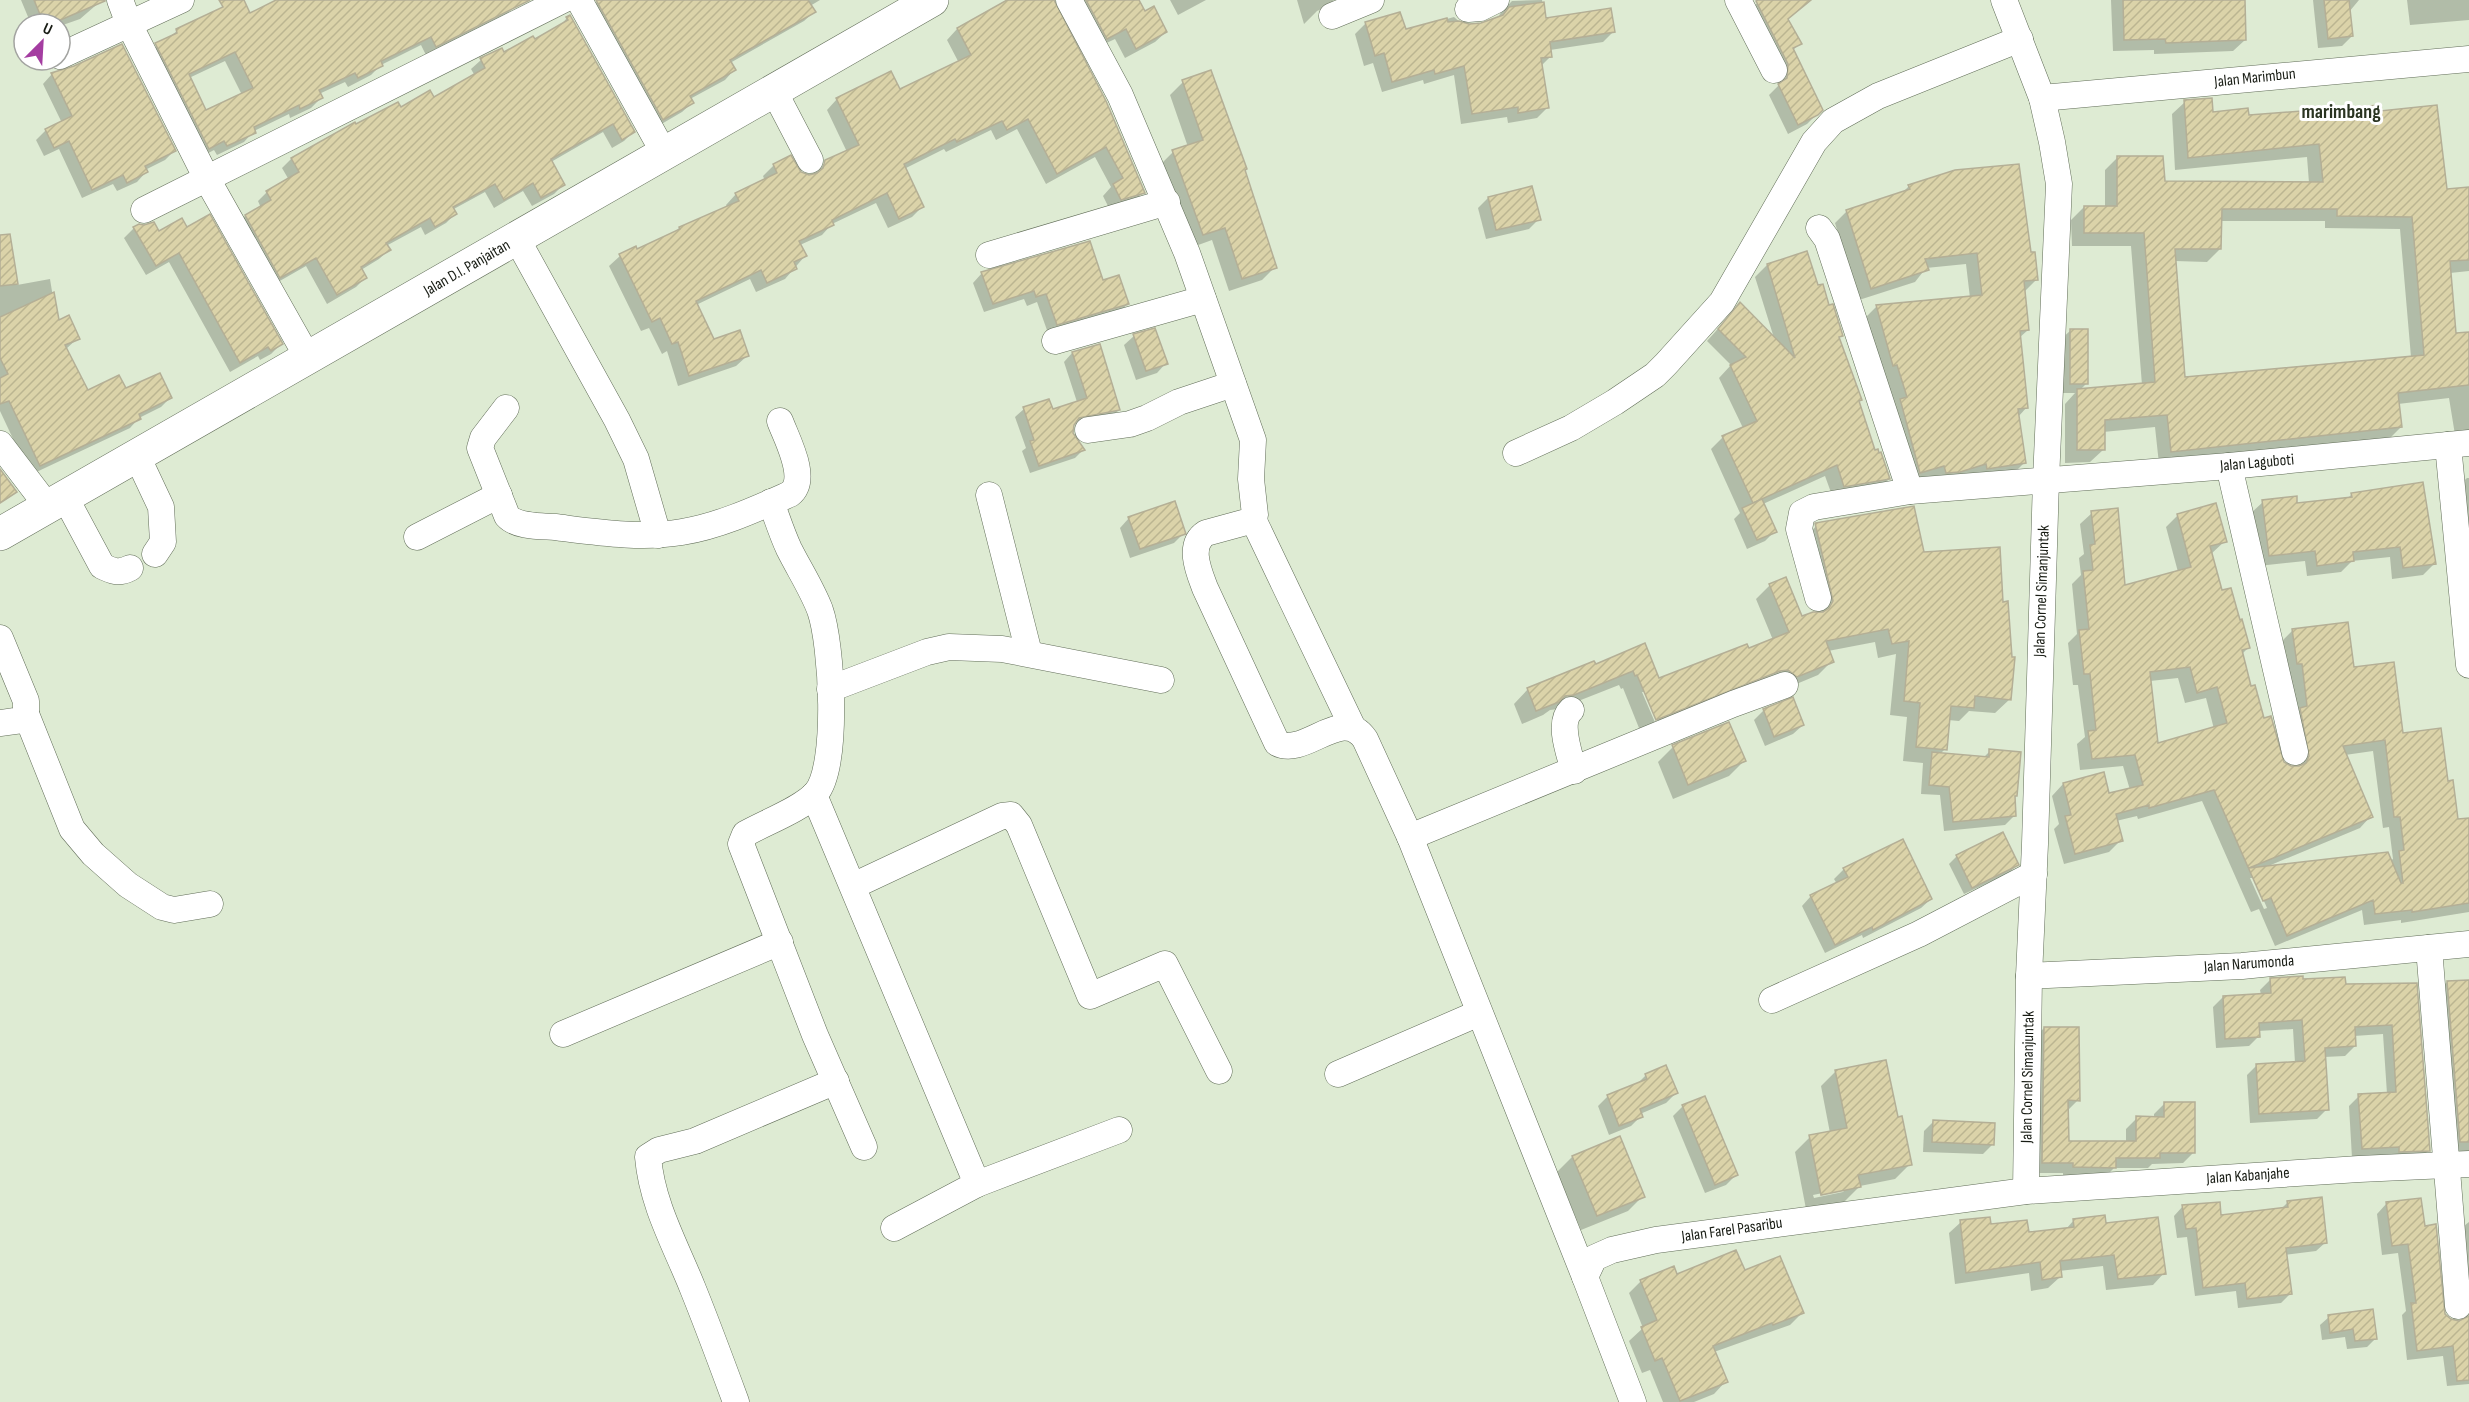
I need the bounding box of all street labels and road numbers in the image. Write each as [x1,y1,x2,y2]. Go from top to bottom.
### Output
street label: Jalan Marimbun [2212,64,2297,92]
street label: Jalan D.I. Panjaitan [420,236,514,301]
street label: Jalan Laguboti [2218,450,2295,476]
street label: Jalan Cornel Simanjuntak [2030,525,2054,658]
street label: Jalan Narumonda [2202,951,2295,977]
street label: Jalan Cornel Simanjuntak [2017,1011,2039,1144]
street label: Jalan Kabanjahe [2205,1164,2290,1188]
street label: Jalan Farel Pasaribu [1679,1214,1784,1247]

